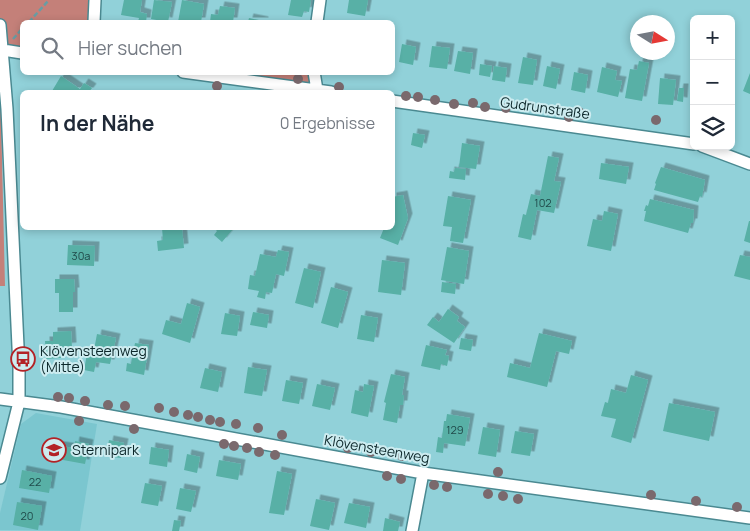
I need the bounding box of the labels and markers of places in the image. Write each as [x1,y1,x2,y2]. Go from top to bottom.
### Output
place label: Klövensteenweg (Mitte) [40,341,147,376]
bus stop icon: Klövensteenweg (Mitte) [10,346,36,372]
school or university icon: Sternipark [41,437,67,463]
place label: Sternipark [72,440,140,459]

